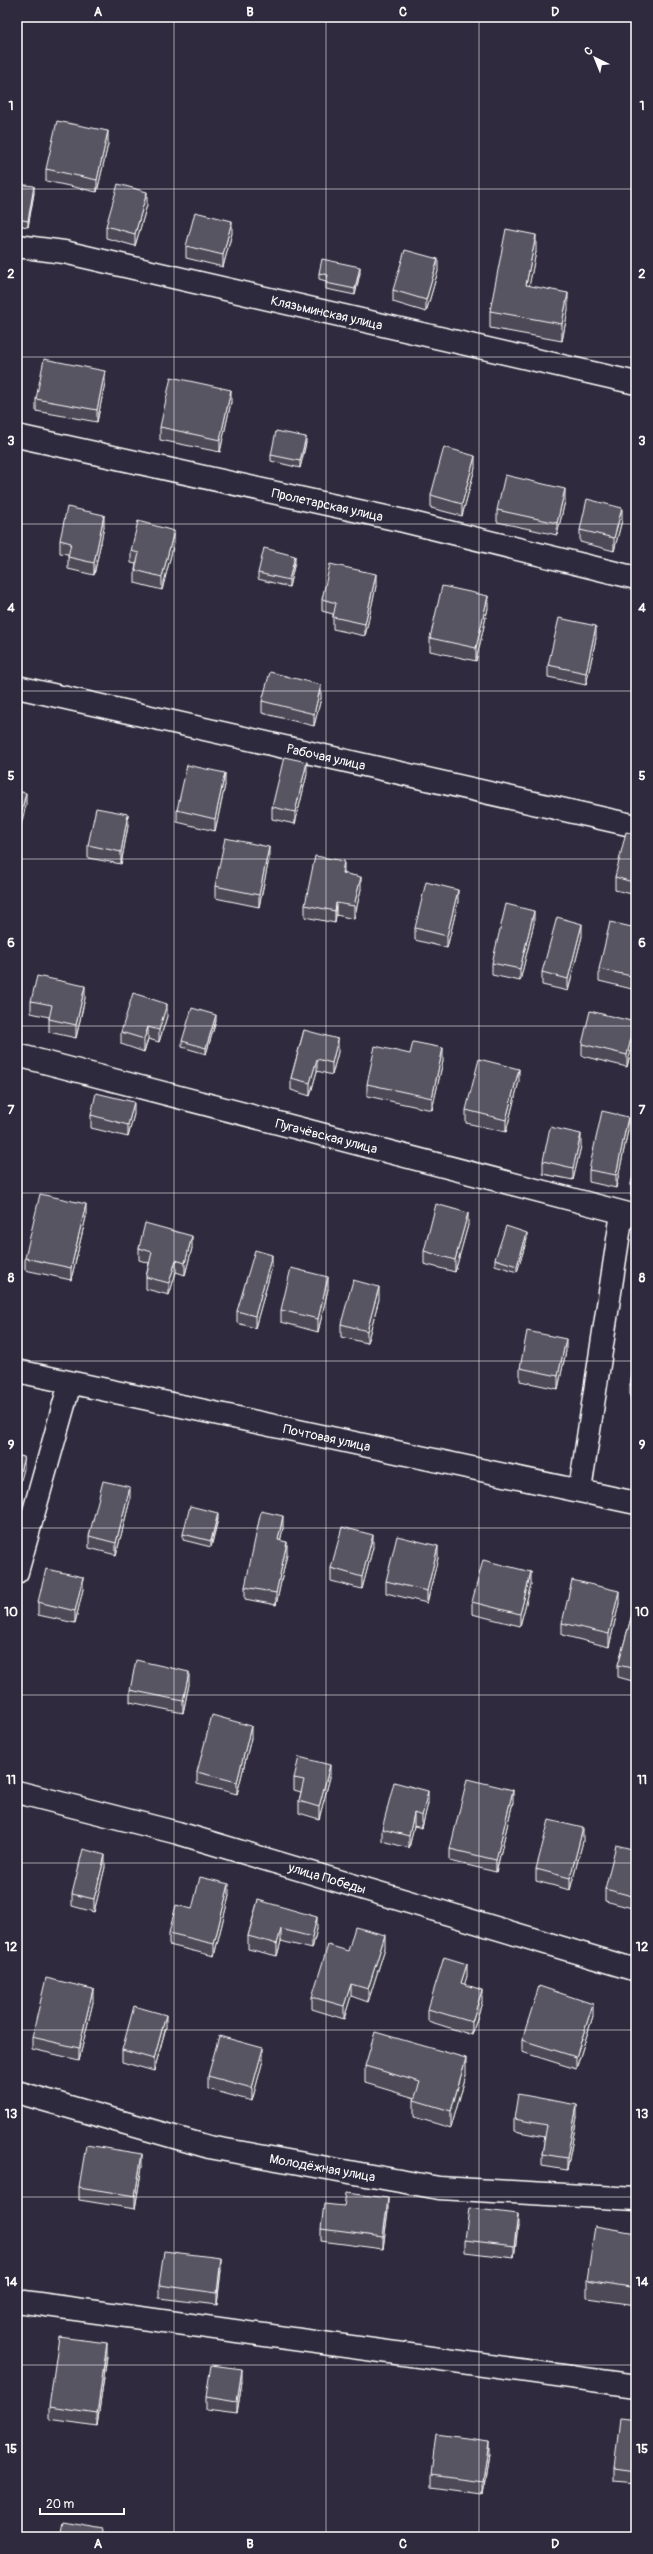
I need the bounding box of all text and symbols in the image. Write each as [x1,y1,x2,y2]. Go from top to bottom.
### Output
text: A [94,4,103,20]
text: B [246,4,254,20]
text: C [399,4,407,20]
text: D [551,4,559,20]
north arrow [575,38,615,78]
text: С [582,44,596,58]
text: 1 [8,98,14,114]
text: 1 [639,98,645,114]
text: 2 [7,266,15,282]
text: 2 [638,266,646,282]
street label: Клязьминская улица [269,293,384,334]
text: 3 [7,433,15,449]
text: 3 [638,433,646,449]
street label: Пролетарская улица [270,485,385,525]
text: 4 [7,600,15,616]
text: 4 [638,600,646,616]
street label: Рабочая улица [285,741,367,774]
text: 5 [7,768,15,784]
text: 5 [638,768,646,784]
text: 6 [7,935,15,951]
text: 6 [638,935,646,951]
text: 7 [8,1102,15,1118]
text: 7 [639,1102,646,1118]
street label: Пугачёвская улица [274,1116,379,1157]
text: 8 [8,1270,15,1286]
text: 8 [639,1270,646,1286]
street label: Почтовая улица [282,1421,372,1455]
text: 9 [8,1437,15,1453]
text: 9 [639,1437,646,1453]
text: 10 [4,1604,18,1620]
text: 10 [635,1604,649,1620]
text: 11 [6,1772,16,1788]
text: 11 [637,1772,647,1788]
street label: улица Победы [285,1859,368,1898]
text: 12 [5,1939,17,1955]
text: 12 [636,1939,648,1955]
text: 13 [5,2106,17,2122]
text: 13 [636,2106,648,2122]
street label: Молодёжная улица [268,2151,377,2186]
text: 14 [5,2274,18,2290]
text: 14 [636,2274,649,2290]
text: 15 [5,2441,17,2457]
text: 15 [636,2441,648,2457]
scale bar [40,2490,124,2516]
text: 20 m [46,2497,75,2512]
text: A [94,2536,103,2552]
text: B [246,2536,254,2552]
text: C [399,2536,407,2552]
text: D [551,2536,559,2552]

